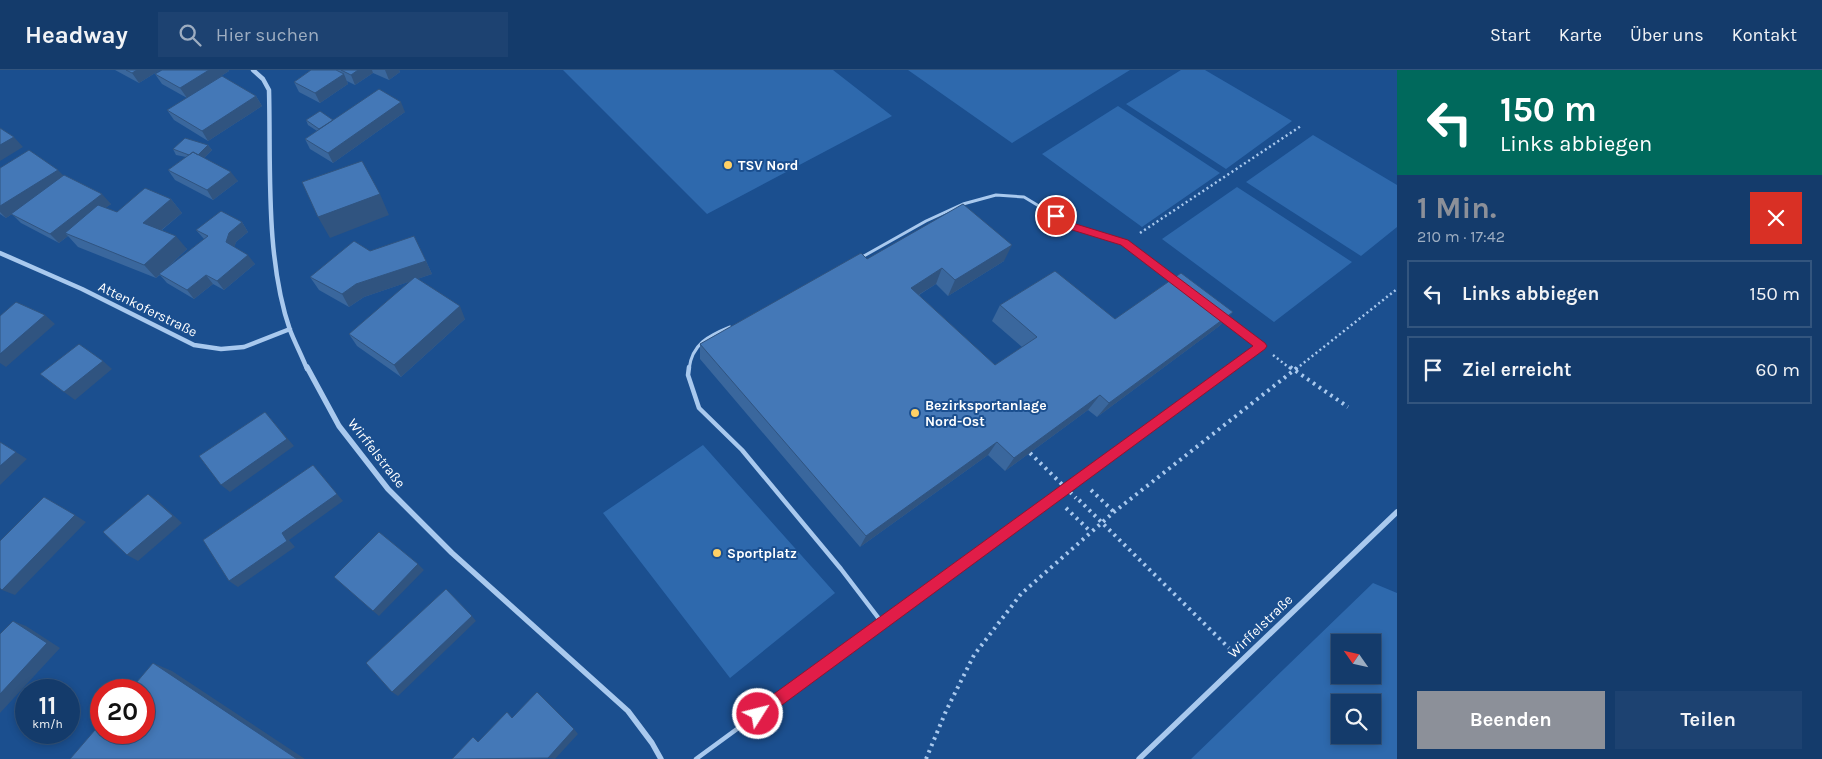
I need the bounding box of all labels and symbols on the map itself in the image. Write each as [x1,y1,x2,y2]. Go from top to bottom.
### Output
place label: TSV Nord [738,157,798,174]
marker: TSV Nord [722,159,734,171]
pin [1035,195,1077,237]
street label: Attenkoferstraße [96,278,200,341]
place label: Bezirksportanlage Nord-Ost [925,397,1047,430]
marker: Bezirksportanlage Nord-Ost [909,407,921,419]
street label: Wirffelstraße [344,415,409,491]
place label: Sportplatz [727,545,797,562]
marker: Sportplatz [711,547,723,559]
street label: Wirffelstraße [1224,591,1296,662]
north arrow [1331,634,1381,684]
speed limit sign: 20 [90,679,155,744]
position arrow [731,687,783,739]

